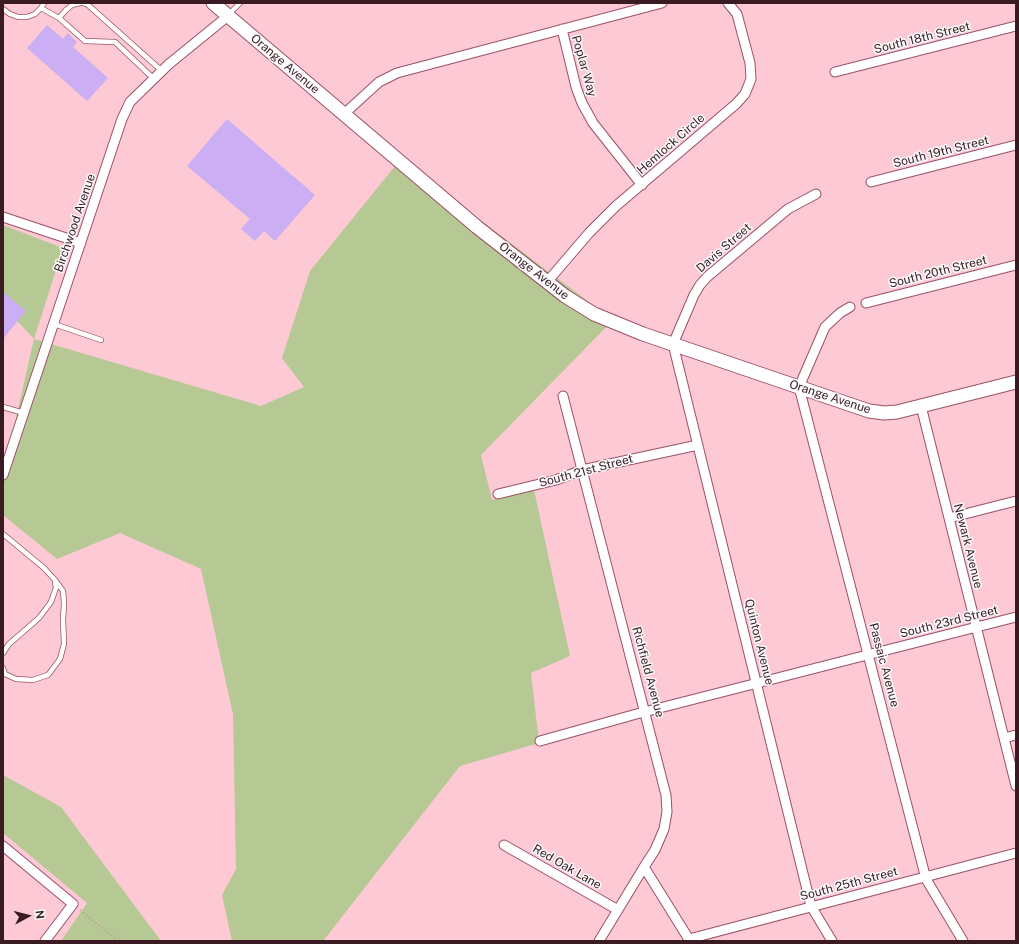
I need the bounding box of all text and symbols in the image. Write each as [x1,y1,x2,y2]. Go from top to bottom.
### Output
street label: South 18th Street [872,19,972,57]
street label: Orange Avenue [248,31,322,97]
street label: Poplar Way [568,34,600,98]
street label: Hemlock Circle [634,111,708,177]
street label: South 19th Street [892,133,990,171]
street label: Birchwood Avenue [51,172,99,274]
street label: Davis Street [694,220,754,276]
street label: Orange Avenue [496,239,572,303]
street label: South 20th Street [888,253,988,291]
street label: Orange Avenue [787,377,873,417]
street label: South 21st Street [537,452,635,490]
street label: Newark Avenue [950,502,986,590]
street label: Quinton Avenue [741,598,777,686]
street label: South 23rd Street [898,603,1000,641]
street label: Passaic Avenue [866,621,902,709]
street label: Richfield Avenue [629,625,667,719]
street label: Red Oak Lane [530,842,604,892]
street label: South 25th Street [799,864,899,904]
north arrow [8,896,48,936]
text: N [33,910,46,920]

